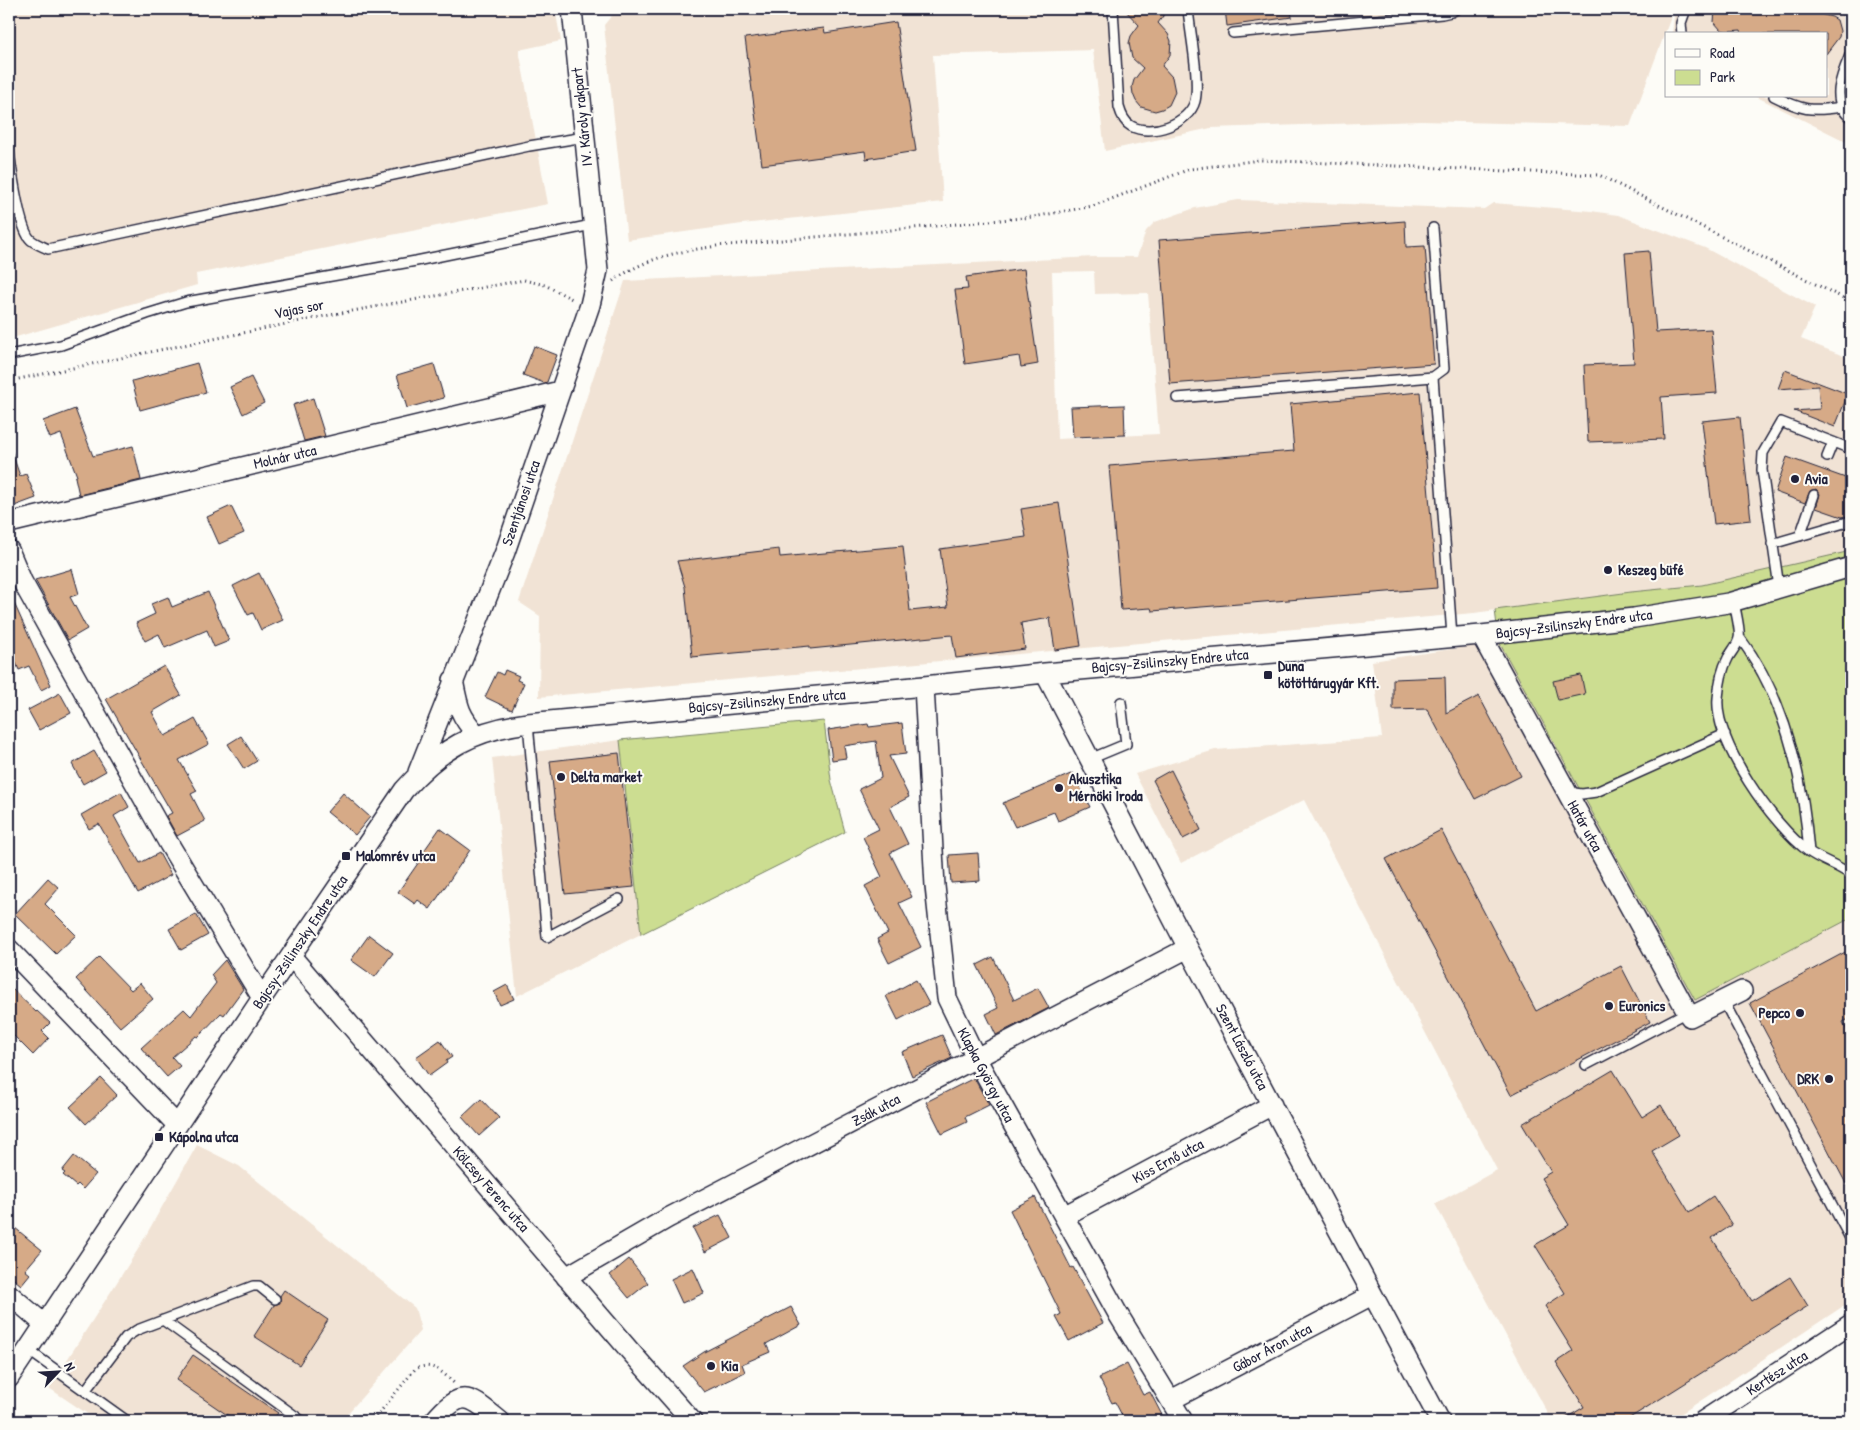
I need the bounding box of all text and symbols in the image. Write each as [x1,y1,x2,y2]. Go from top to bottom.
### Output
legend [1665,32,1828,98]
text: Road [1710,42,1735,63]
street label: IV. Károly rakpart [566,66,597,167]
text: Park [1710,66,1735,87]
street label: Vajas sor [272,293,326,324]
street label: Molnár utca [251,439,318,474]
street label: Szentjánosi utca [496,457,545,548]
place label: Avia [1805,468,1828,489]
marker: Avia [1789,473,1801,485]
place label: Keszeg büfé [1618,559,1684,581]
marker: Keszeg büfé [1602,564,1614,576]
street label: Bajcsy-Zsilinszky Endre utca [1495,603,1653,644]
street label: Bajcsy-Zsilinszky Endre utca [1091,643,1249,678]
place label: Duna kötöttárugyár Kft. [1278,655,1379,694]
marker: Duna kötöttárugyár Kft. [1262,669,1274,681]
street label: Bajcsy-Zsilinszky Endre utca [688,683,846,718]
place label: Delta market [571,766,643,787]
place label: Akusztika Mérnöki Iroda [1069,768,1143,806]
marker: Delta market [555,771,567,783]
marker: Akusztika Mérnöki Iroda [1053,782,1065,794]
street label: Határ utca [1563,796,1608,855]
place label: Malomrév utca [356,845,435,866]
marker: Malomrév utca [340,850,352,862]
street label: Bajcsy-Zsilinszky Endre utca [247,871,352,1013]
place label: Euronics [1619,995,1665,1016]
street label: Szent László utca [1211,1000,1274,1094]
marker: Euronics [1603,1000,1615,1012]
place label: Pepco [1759,1002,1790,1024]
marker: Pepco [1794,1007,1806,1019]
street label: Klapka György utca [953,1024,1020,1126]
place label: DRK [1797,1068,1819,1089]
marker: DRK [1823,1073,1835,1085]
street label: Zsák utca [848,1088,904,1131]
place label: Kápolna utca [169,1126,238,1148]
marker: Kápolna utca [153,1131,165,1143]
street label: Kiss Ernő utca [1129,1133,1207,1188]
street label: Kölcsey Ferenc utca [448,1141,535,1236]
street label: Gábor Áron utca [1229,1318,1315,1377]
street label: Kertész utca [1742,1345,1812,1400]
north arrow [32,1348,82,1398]
place label: Kia [721,1355,738,1376]
text: N [60,1359,81,1374]
marker: Kia [705,1360,717,1372]

